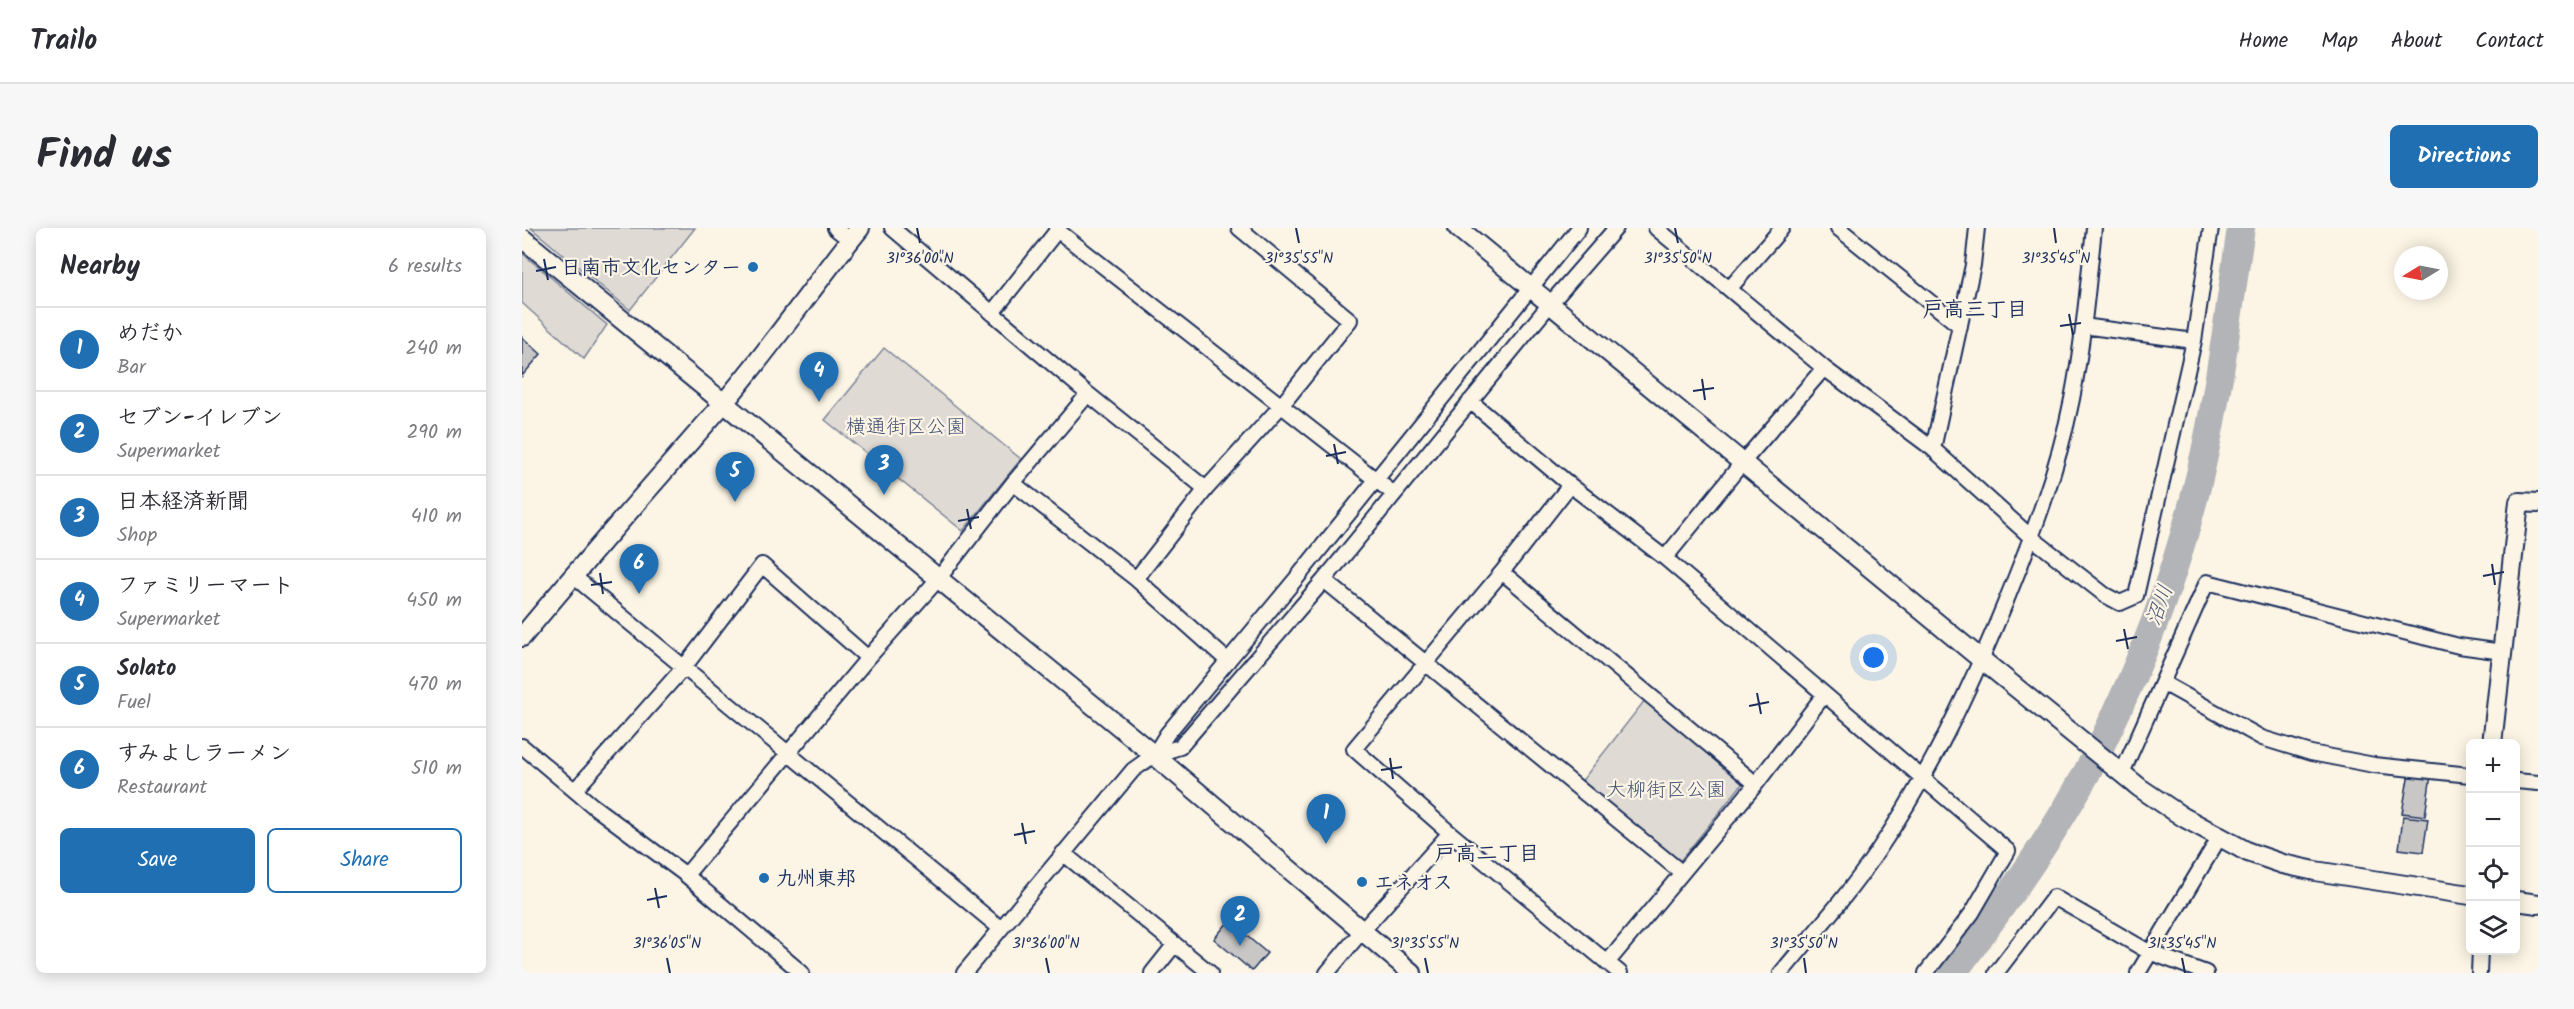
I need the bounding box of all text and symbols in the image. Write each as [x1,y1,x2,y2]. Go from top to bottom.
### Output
text: Trailo [30,19,97,64]
text: Home [2239,25,2288,58]
text: Map [2321,25,2358,58]
text: About [2391,25,2442,58]
text: Contact [2475,25,2544,58]
text: Find us [36,123,172,190]
button: Directions [2390,125,2538,188]
text: Nearby [60,246,140,288]
north arrow [2394,246,2448,300]
text: 31°36'00"N [886,247,954,271]
text: 31°35'55"N [1265,247,1333,271]
text: 31°35'50"N [1644,247,1712,271]
text: 31°35'45"N [2022,247,2090,271]
text: 6 results [388,251,462,283]
place label: 日南市文化センター [561,253,741,285]
marker: 日南市文化センター [746,260,760,274]
district label: 戸高三丁目 [1923,294,2028,327]
text: めだか [117,317,183,352]
text: 1 [76,333,83,365]
text: 240 m [405,333,462,365]
text: Bar [117,352,146,384]
pin: 4 [800,352,838,402]
text: セブン-イレブン [117,401,283,436]
park label: 横通街区公園 [846,412,966,444]
text: 2 [74,417,85,449]
text: 290 m [407,417,462,449]
text: Supermarket [117,436,220,468]
pin: 3 [864,446,904,495]
pin: 5 [716,452,754,502]
text: 日本経済新聞 [117,485,249,520]
text: 3 [74,501,85,533]
text: 410 m [411,501,462,533]
text: Shop [117,520,157,552]
pin: 6 [620,544,658,594]
text: ファミリーマート [117,569,294,604]
water label: 沼川 [2138,580,2183,631]
text: 4 [74,585,85,617]
text: 450 m [406,585,462,617]
text: Supermarket [117,604,220,636]
your location [1859,643,1888,672]
text: Solato [117,652,176,687]
text: 5 [74,669,85,701]
text: 470 m [408,669,462,701]
text: Fuel [117,687,151,719]
text: すみよしラーメン [117,737,291,772]
map controls [2466,739,2520,955]
button: + [2466,739,2520,793]
text: 6 [74,753,85,785]
text: 510 m [411,753,462,785]
text: Restaurant [117,772,207,804]
park label: 大柳街区公園 [1606,775,1726,807]
button: − [2466,793,2520,847]
pin: 1 [1306,794,1346,844]
button: Save [60,828,255,893]
button: Share [267,828,462,893]
district label: 戸高二丁目 [1435,838,1540,871]
button: locate [2466,847,2520,901]
place label: 九州東邦 [776,864,856,896]
place label: エネオス [1374,868,1453,900]
marker: 九州東邦 [757,871,771,885]
marker: エネオス [1355,875,1369,889]
pin: 2 [1220,896,1260,946]
button: layers [2466,901,2520,955]
text: 31°36'05"N [633,932,701,956]
text: 31°36'00"N [1012,932,1080,956]
text: 31°35'55"N [1391,932,1459,956]
text: 31°35'50"N [1770,932,1838,956]
text: 31°35'45"N [2148,932,2216,956]

